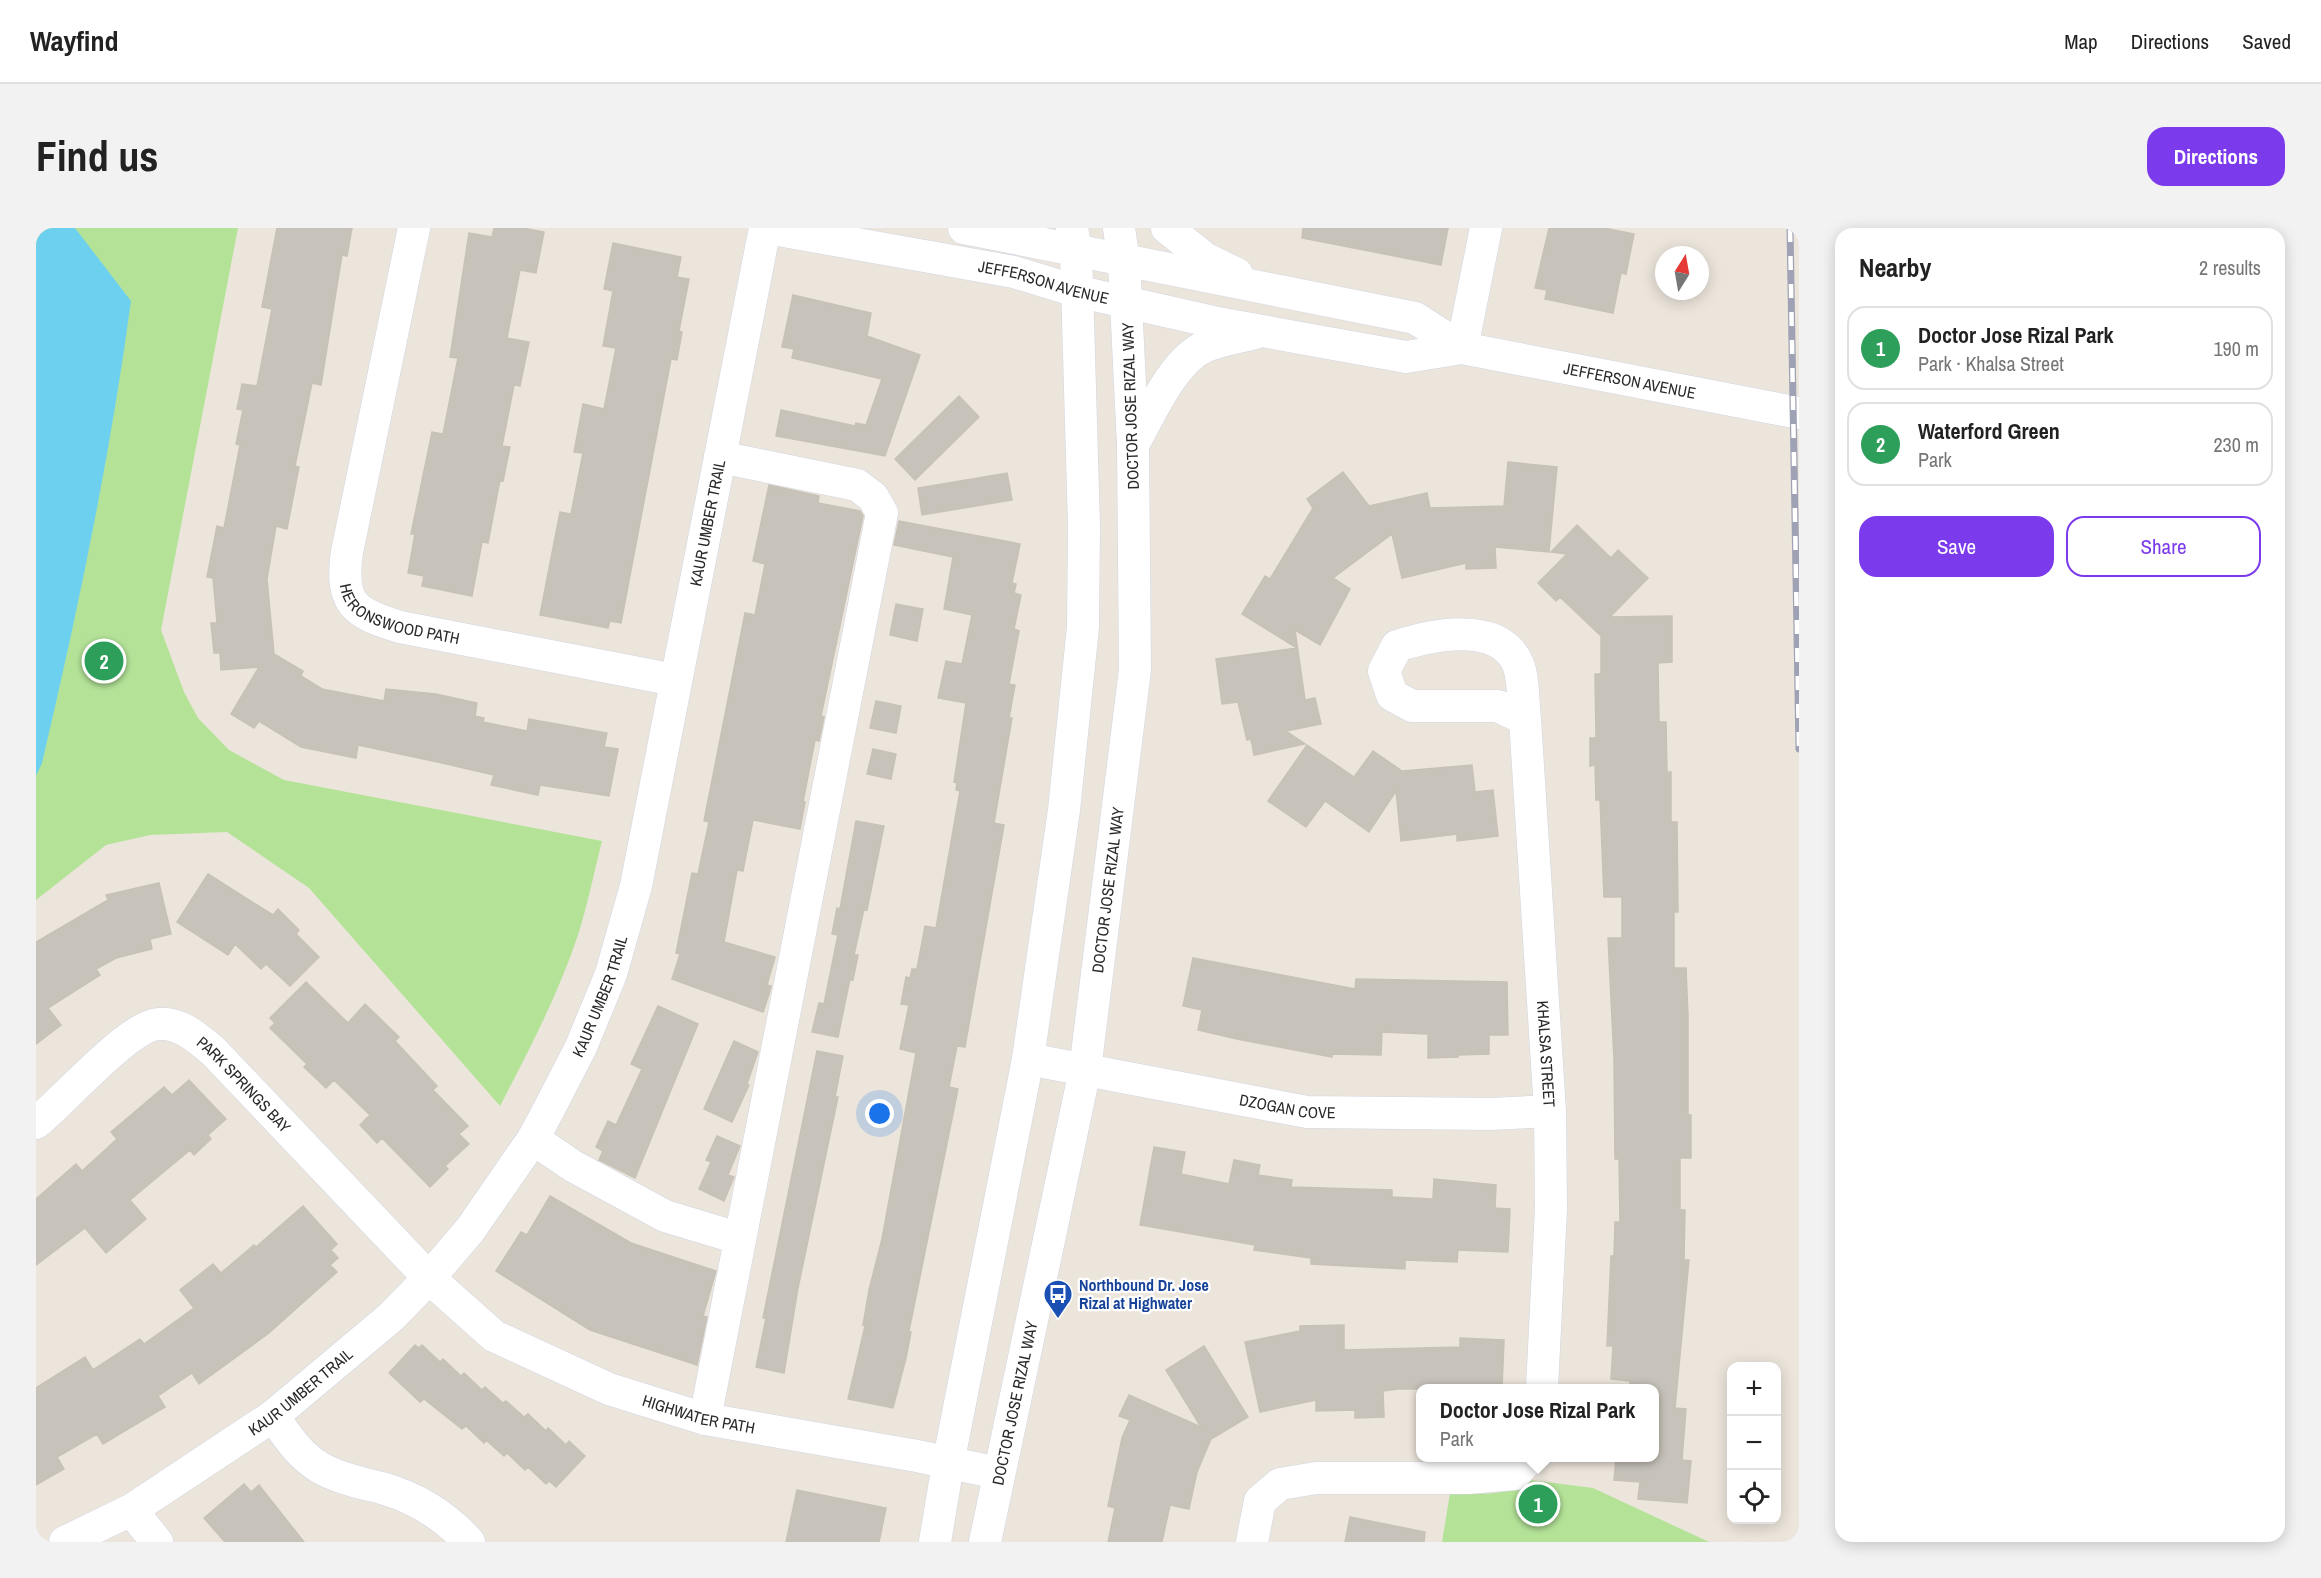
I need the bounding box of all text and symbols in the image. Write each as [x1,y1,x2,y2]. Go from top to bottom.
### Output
text: Wayfind [30,22,118,60]
text: Map [2064,27,2098,56]
text: Directions [2131,27,2209,56]
text: Saved [2242,27,2291,56]
button: Directions [2147,127,2285,186]
text: Find us [36,128,158,184]
north arrow [1655,246,1709,300]
text: Nearby [1859,250,1931,285]
text: 2 results [2199,254,2261,281]
street label: JEFFERSON AVENUE [977,255,1111,309]
text: Doctor Jose Rizal Park [1918,320,2114,350]
street label: DOCTOR JOSE RIZAL WAY [1116,322,1144,490]
text: 1 [1876,335,1885,362]
text: 190 m [2213,335,2259,362]
text: Park · Khalsa Street [1918,350,2064,377]
street label: JEFFERSON AVENUE [1562,357,1698,404]
text: Waterford Green [1918,416,2060,446]
text: 2 [1876,431,1885,458]
text: 230 m [2213,431,2259,458]
text: Park [1918,446,1952,473]
street label: KAUR UMBER TRAIL [684,457,730,588]
button: Save [1859,516,2054,577]
button: Share [2066,516,2261,577]
street label: HERONSWOOD PATH [335,581,462,649]
pin: 2 [84,638,124,684]
street label: DOCTOR JOSE RIZAL WAY [1086,805,1129,974]
street label: KAUR UMBER TRAIL [567,932,633,1061]
street label: KHALSA STREET [1532,1000,1561,1108]
street label: PARK SPRINGS BAY [192,1031,296,1138]
street label: DZOGAN COVE [1238,1088,1336,1123]
your location [865,1099,894,1128]
place label: Northbound Dr. Jose Rizal at Highwater [1079,1274,1209,1314]
bus stop icon: Northbound Dr. Jose Rizal at Highwater [1042,1278,1074,1320]
street label: DOCTOR JOSE RIZAL WAY [986,1319,1043,1487]
street label: KAUR UMBER TRAIL [244,1343,358,1441]
map controls [1727,1362,1781,1524]
button: + [1727,1362,1781,1416]
popup [1416,1384,1659,1462]
street label: HIGHWATER PATH [640,1389,757,1439]
text: Doctor Jose Rizal Park [1440,1395,1635,1425]
button: − [1727,1416,1781,1470]
text: Park [1440,1425,1473,1452]
button: locate [1727,1470,1781,1524]
pin: 1 [1518,1482,1558,1526]

